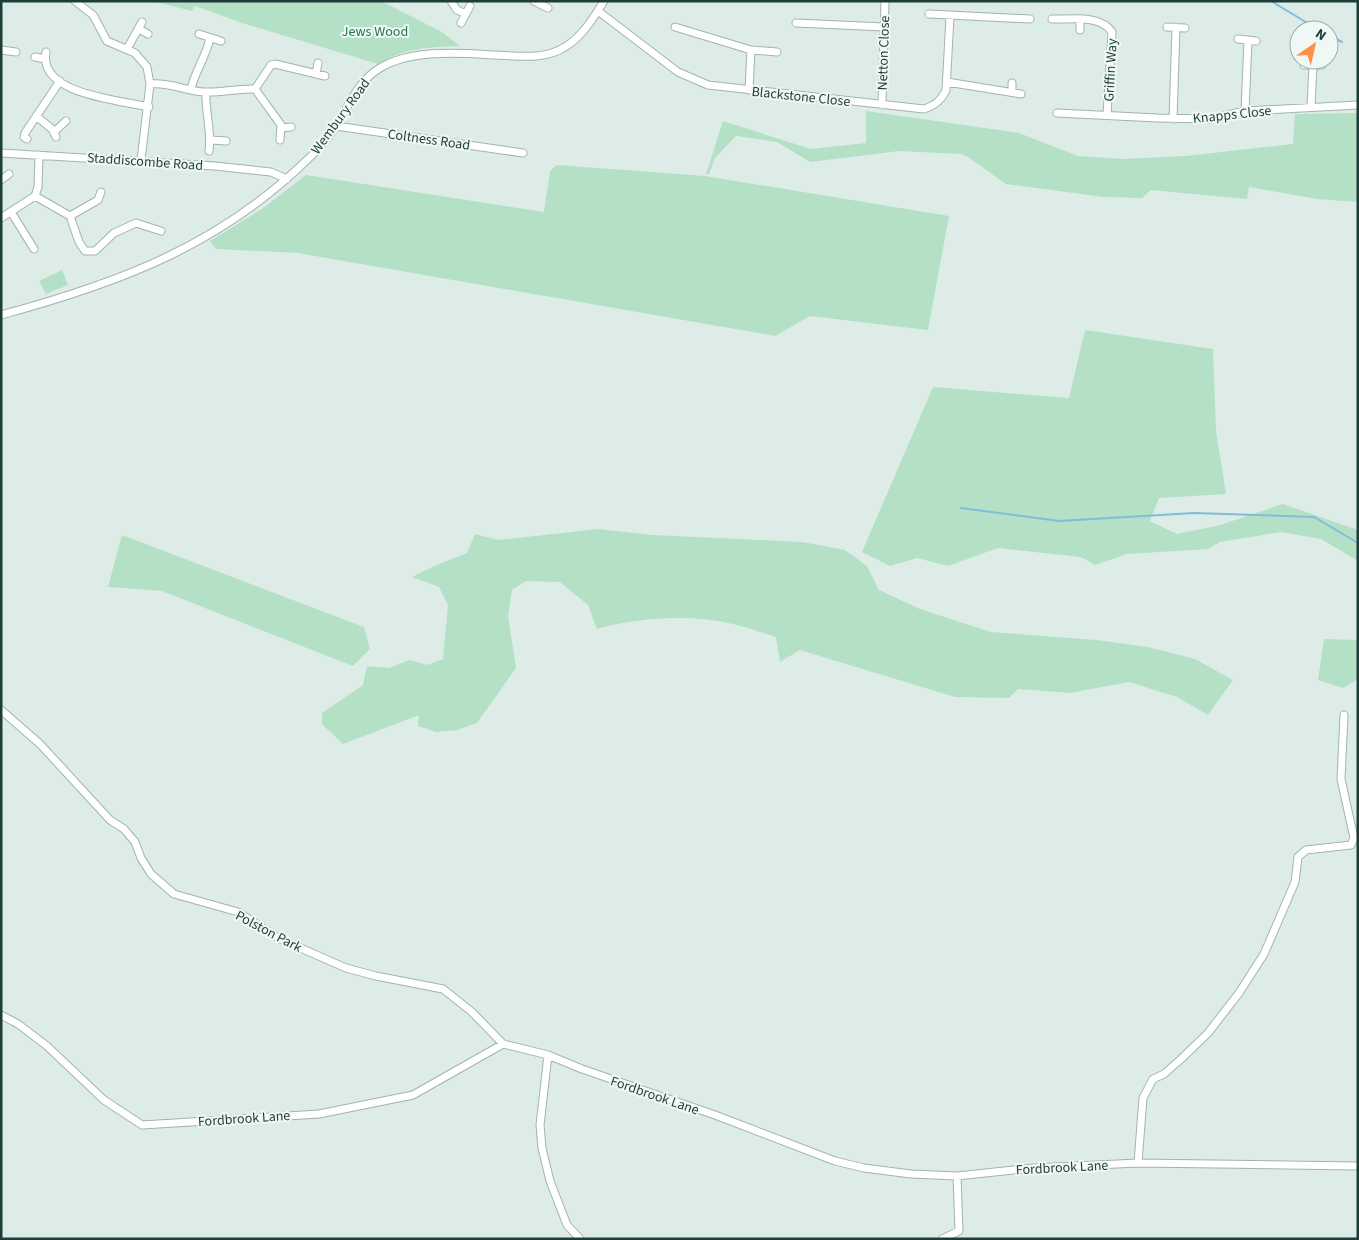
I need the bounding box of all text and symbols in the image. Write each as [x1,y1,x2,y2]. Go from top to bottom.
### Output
street label: Netton Close [873,15,895,91]
north arrow [1289,20,1339,70]
park label: Jews Wood [342,22,408,42]
text: N [1311,24,1330,46]
street label: Griffin Way [1099,37,1123,102]
street label: Wembury Road [306,75,375,159]
street label: Blackstone Close [751,82,851,112]
street label: Knapps Close [1192,101,1272,129]
street label: Coltness Road [386,124,471,156]
street label: Staddiscombe Road [86,148,204,176]
street label: Polston Park [232,906,306,958]
street label: Fordbrook Lane [608,1071,702,1120]
street label: Fordbrook Lane [197,1106,291,1132]
street label: Fordbrook Lane [1015,1156,1109,1180]

